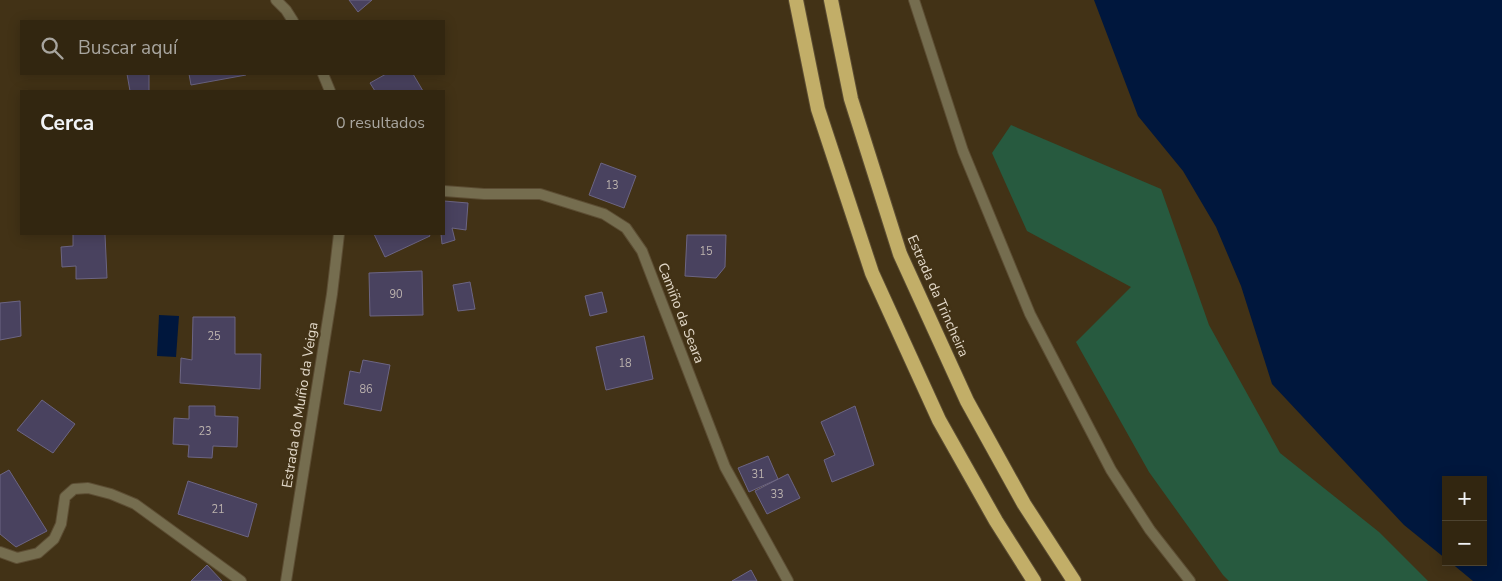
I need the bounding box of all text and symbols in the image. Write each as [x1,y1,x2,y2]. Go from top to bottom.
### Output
search box [20,20,445,75]
icon: search [38,34,66,62]
text: Buscar aquí [78,35,177,61]
text: Cerca [40,109,94,137]
text: 0 resultados [336,112,425,134]
house number: 13 [605,178,619,193]
street label: Estrada da Trincheira [903,232,973,360]
house number: 15 [699,244,713,259]
street label: Camiño da Seara [653,260,709,366]
house number: 90 [389,287,403,302]
street label: Estrada do Muíño da Veiga [278,321,322,489]
house number: 25 [207,329,221,344]
house number: 18 [618,356,632,371]
house number: 86 [359,382,373,397]
house number: 23 [198,424,212,439]
house number: 31 [751,467,765,482]
map controls [1442,476,1487,566]
button: + [1442,476,1487,521]
house number: 33 [770,487,784,502]
house number: 21 [211,502,225,517]
button: − [1442,521,1487,566]

